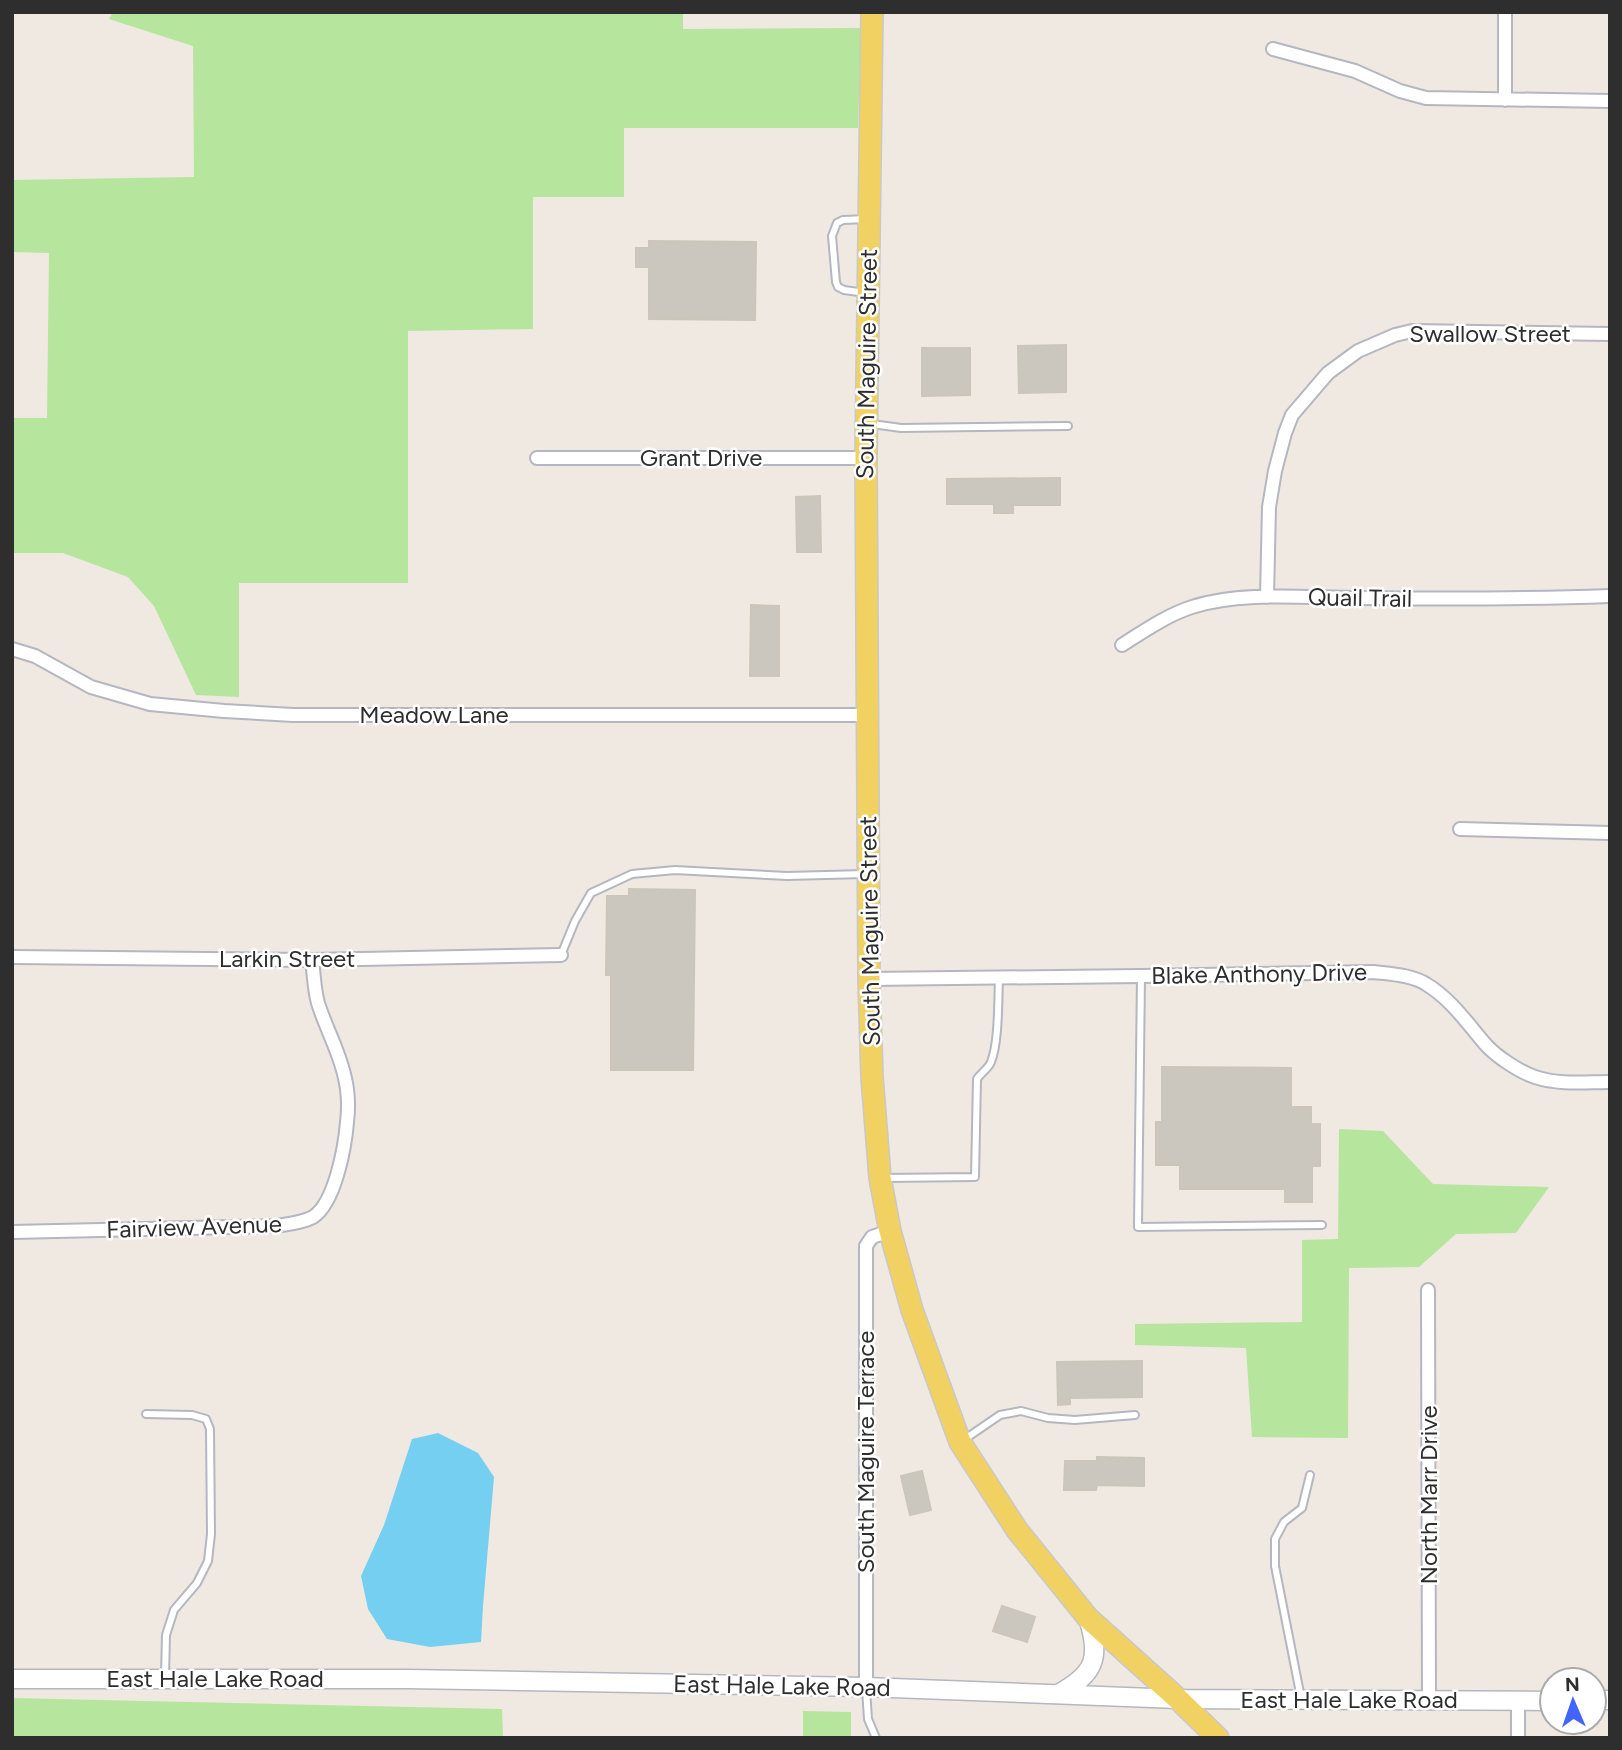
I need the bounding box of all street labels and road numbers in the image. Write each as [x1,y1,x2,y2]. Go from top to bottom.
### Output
street label: South Maguire Street [850,249,883,479]
street label: Swallow Street [1409,319,1571,348]
street label: Grant Drive [640,443,762,472]
street label: Quail Trail [1308,582,1412,613]
street label: Meadow Lane [359,700,509,729]
street label: South Maguire Street [853,816,886,1046]
street label: Larkin Street [219,944,355,973]
street label: Blake Anthony Drive [1151,957,1367,990]
street label: Fairview Avenue [106,1209,282,1244]
street label: South Maguire Terrace [851,1331,880,1573]
street label: North Marr Drive [1414,1405,1443,1585]
street label: East Hale Lake Road [106,1664,324,1693]
street label: East Hale Lake Road [673,1669,891,1702]
street label: East Hale Lake Road [1240,1685,1458,1714]

